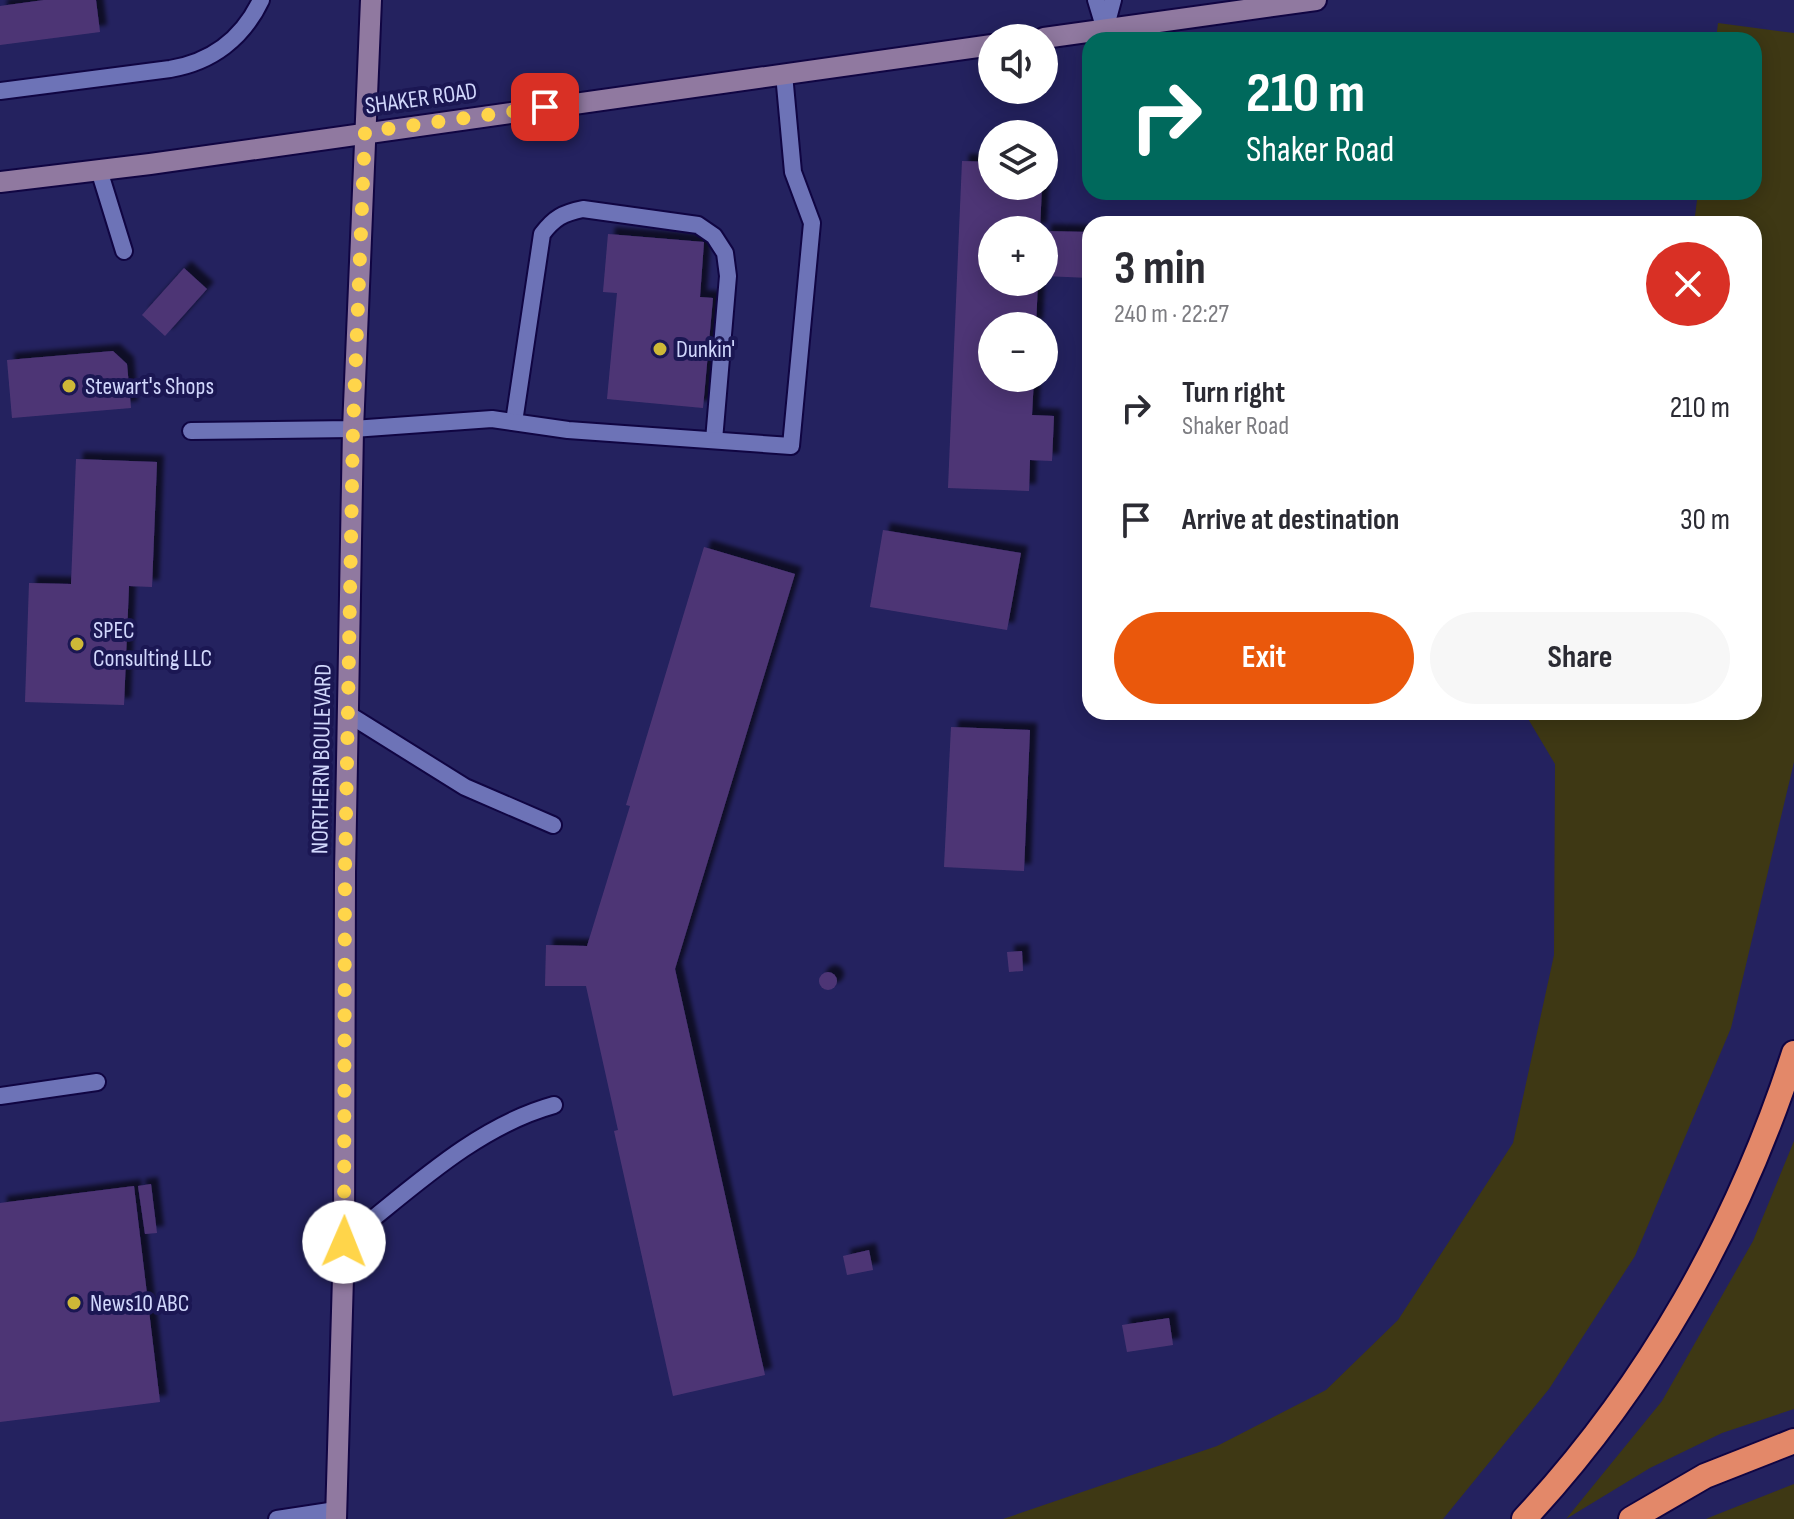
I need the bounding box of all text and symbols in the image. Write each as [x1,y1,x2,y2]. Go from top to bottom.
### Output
map controls [978,24,1058,392]
button: sound [978,24,1058,104]
text: 210 m [1246,61,1365,128]
icon: right [1114,64,1218,168]
pin [511,73,579,141]
street label: SHAKER ROAD [363,76,479,121]
icon: arrive [523,85,567,129]
button: layers [978,120,1058,200]
text: Shaker Road [1246,129,1394,172]
button: + [978,216,1058,296]
text: 3 min [1114,240,1206,297]
button: close [1646,242,1730,326]
text: 240 m · 22:27 [1114,299,1229,330]
button: − [978,312,1058,392]
place label: Dunkin' [676,335,735,364]
marker: Dunkin' [651,340,669,358]
place label: Stewart's Shops [85,372,214,401]
text: Turn right [1182,375,1285,411]
marker: Stewart's Shops [60,377,78,395]
icon: right [1114,386,1158,430]
text: 210 m [1670,390,1730,426]
text: Shaker Road [1182,411,1289,442]
icon: arrive [1114,498,1158,542]
text: Arrive at destination [1182,502,1399,538]
text: 30 m [1680,502,1730,538]
button: Exit [1114,612,1414,704]
button: Share [1430,612,1730,704]
place label: SPEC Consulting LLC [93,616,212,673]
marker: SPEC Consulting LLC [68,635,86,653]
street label: NORTHERN BOULEVARD [305,664,338,854]
position arrow [302,1200,386,1284]
place label: News10 ABC [90,1289,189,1318]
marker: News10 ABC [65,1294,83,1312]

